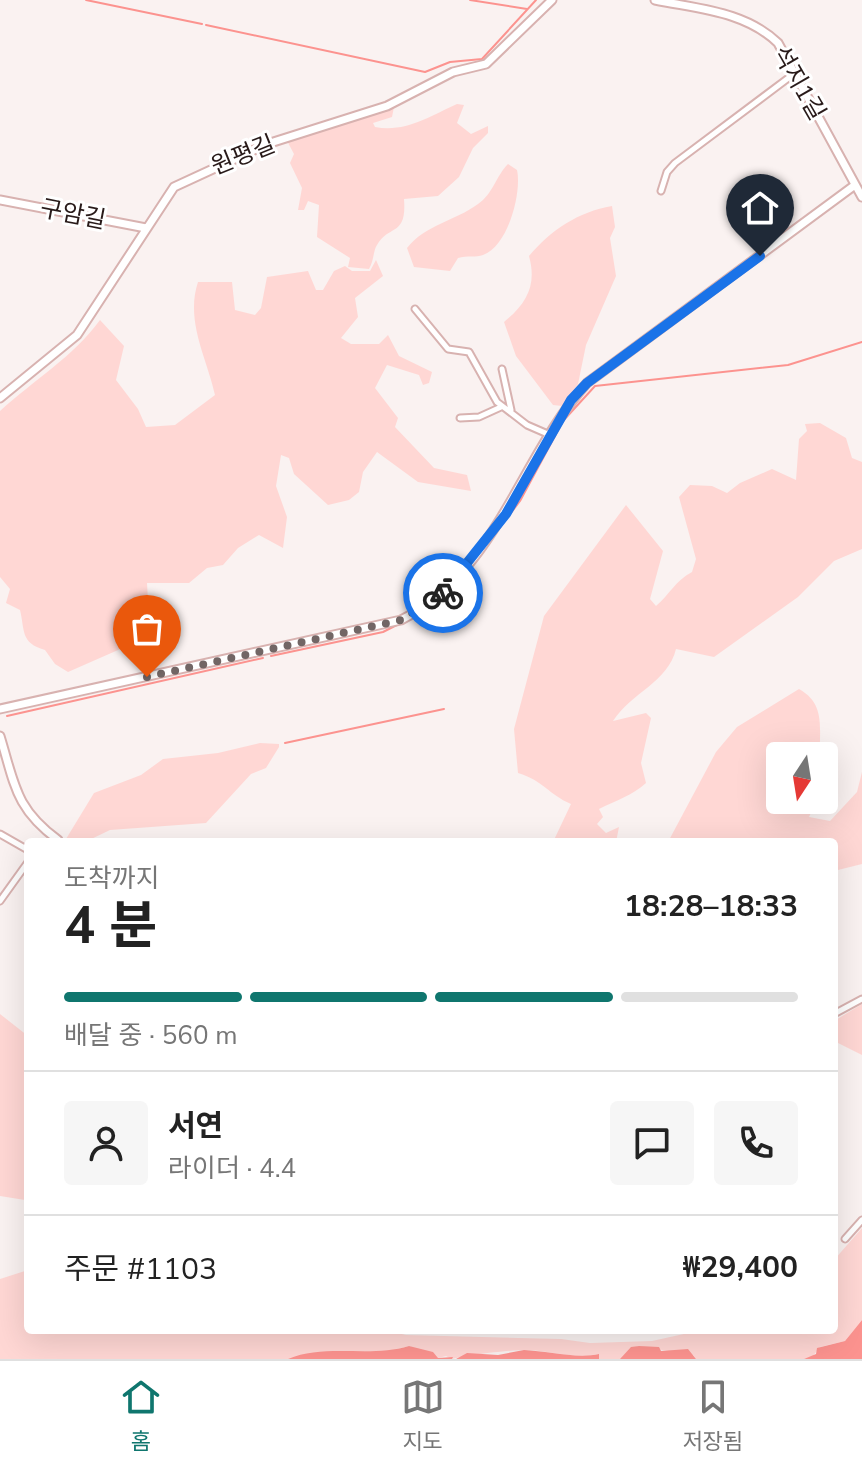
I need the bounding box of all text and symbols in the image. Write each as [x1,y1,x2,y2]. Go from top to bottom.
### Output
street label: 석지1길 [765,40,833,126]
street label: 원평길 [206,128,280,182]
pin [726,174,794,256]
icon: home [738,186,782,230]
street label: 구암길 [37,192,109,236]
courier [403,553,483,633]
icon: bike [421,571,465,615]
pin [113,595,181,677]
icon: bag [125,607,169,651]
north arrow [766,742,838,814]
map controls [766,742,838,814]
text: 도착까지 [64,861,160,896]
text: 18:28–18:33 [624,886,798,927]
text: 4 분 [64,890,157,961]
text: 배달 중 · 560 m [64,1018,237,1053]
button: person [64,1101,148,1185]
button: chat [610,1101,694,1185]
button: phone [714,1101,798,1185]
text: 서연 [168,1106,223,1147]
text: 라이더 · 4.4 [168,1151,296,1186]
text: ₩29,400 [683,1247,798,1288]
text: 주문 #1103 [64,1249,217,1290]
tab: 홈 [119,1375,163,1457]
tab: 지도 [401,1375,445,1457]
tab: 저장됨 [682,1375,743,1457]

